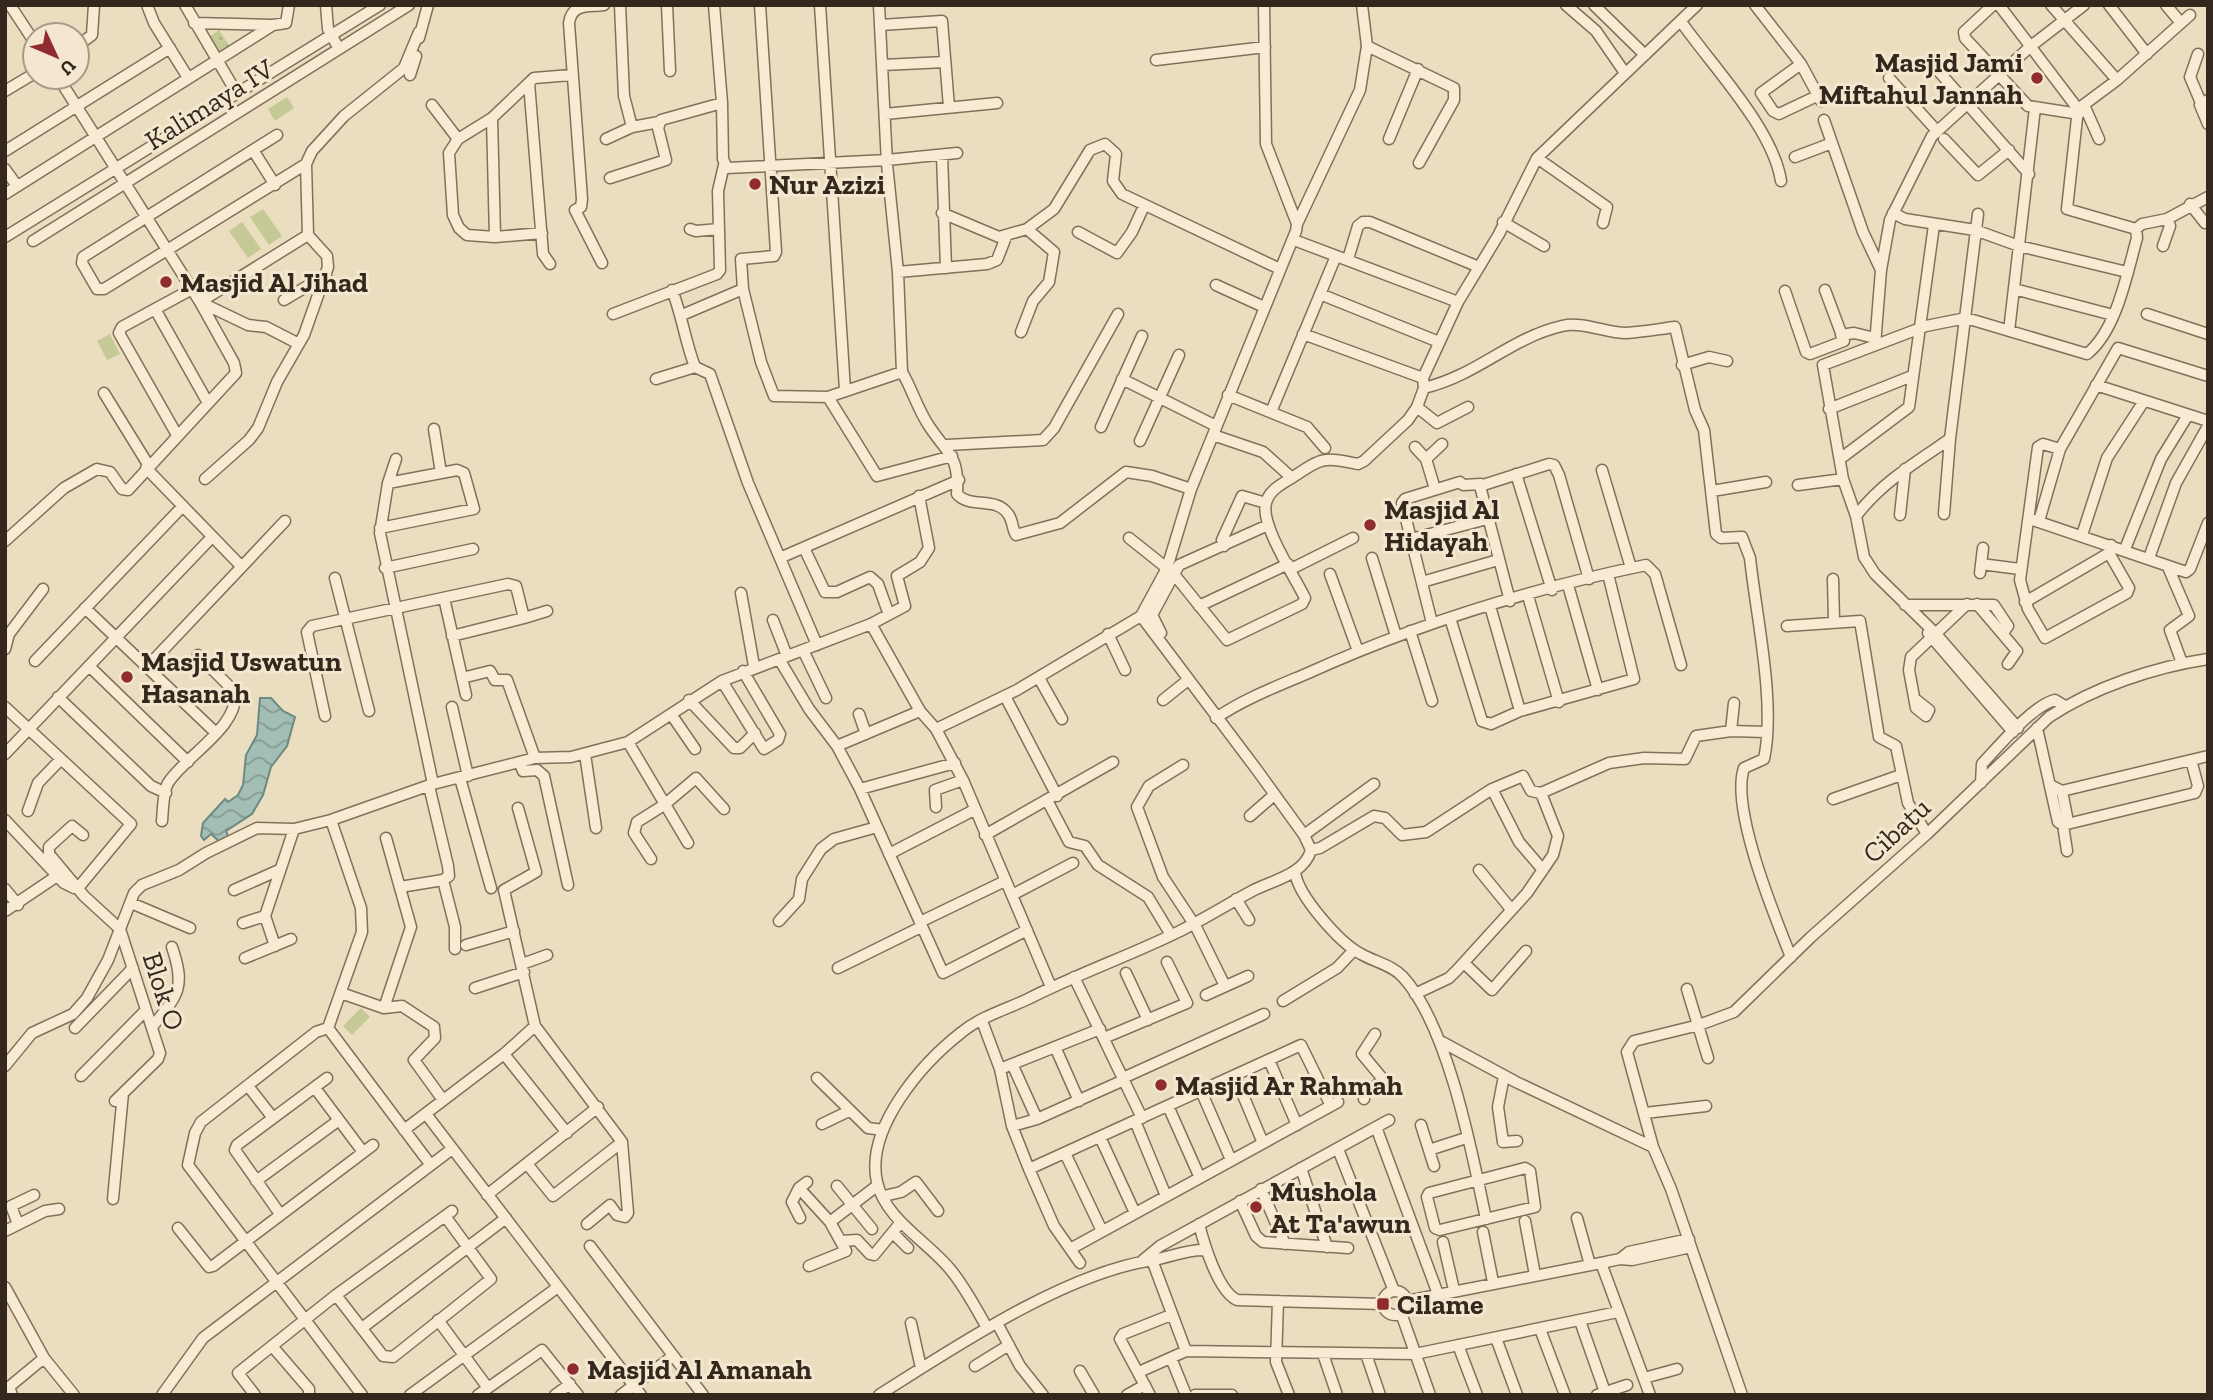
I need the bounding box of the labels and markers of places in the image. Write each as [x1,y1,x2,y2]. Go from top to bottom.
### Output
place label: Masjid Jami Miftahul Jannah [1819,46,2023,111]
marker: Masjid Jami Miftahul Jannah [2029,70,2045,86]
place label: Nur Azizi [769,168,885,201]
marker: Nur Azizi [747,176,763,192]
place label: Masjid Al Jihad [180,266,368,299]
marker: Masjid Al Jihad [158,274,174,290]
place label: Masjid Al Hidayah [1384,493,1499,558]
marker: Masjid Al Hidayah [1362,517,1378,533]
place label: Masjid Uswatun Hasanah [141,645,342,710]
marker: Masjid Uswatun Hasanah [119,669,135,685]
place label: Masjid Ar Rahmah [1175,1069,1403,1102]
marker: Masjid Ar Rahmah [1153,1077,1169,1093]
place label: Mushola At Ta'awun [1270,1175,1411,1240]
marker: Mushola At Ta'awun [1248,1199,1264,1215]
place label: Cilame [1397,1288,1484,1321]
marker: Cilame [1375,1296,1391,1312]
place label: Masjid Al Amanah [587,1353,812,1386]
marker: Masjid Al Amanah [565,1361,581,1377]

